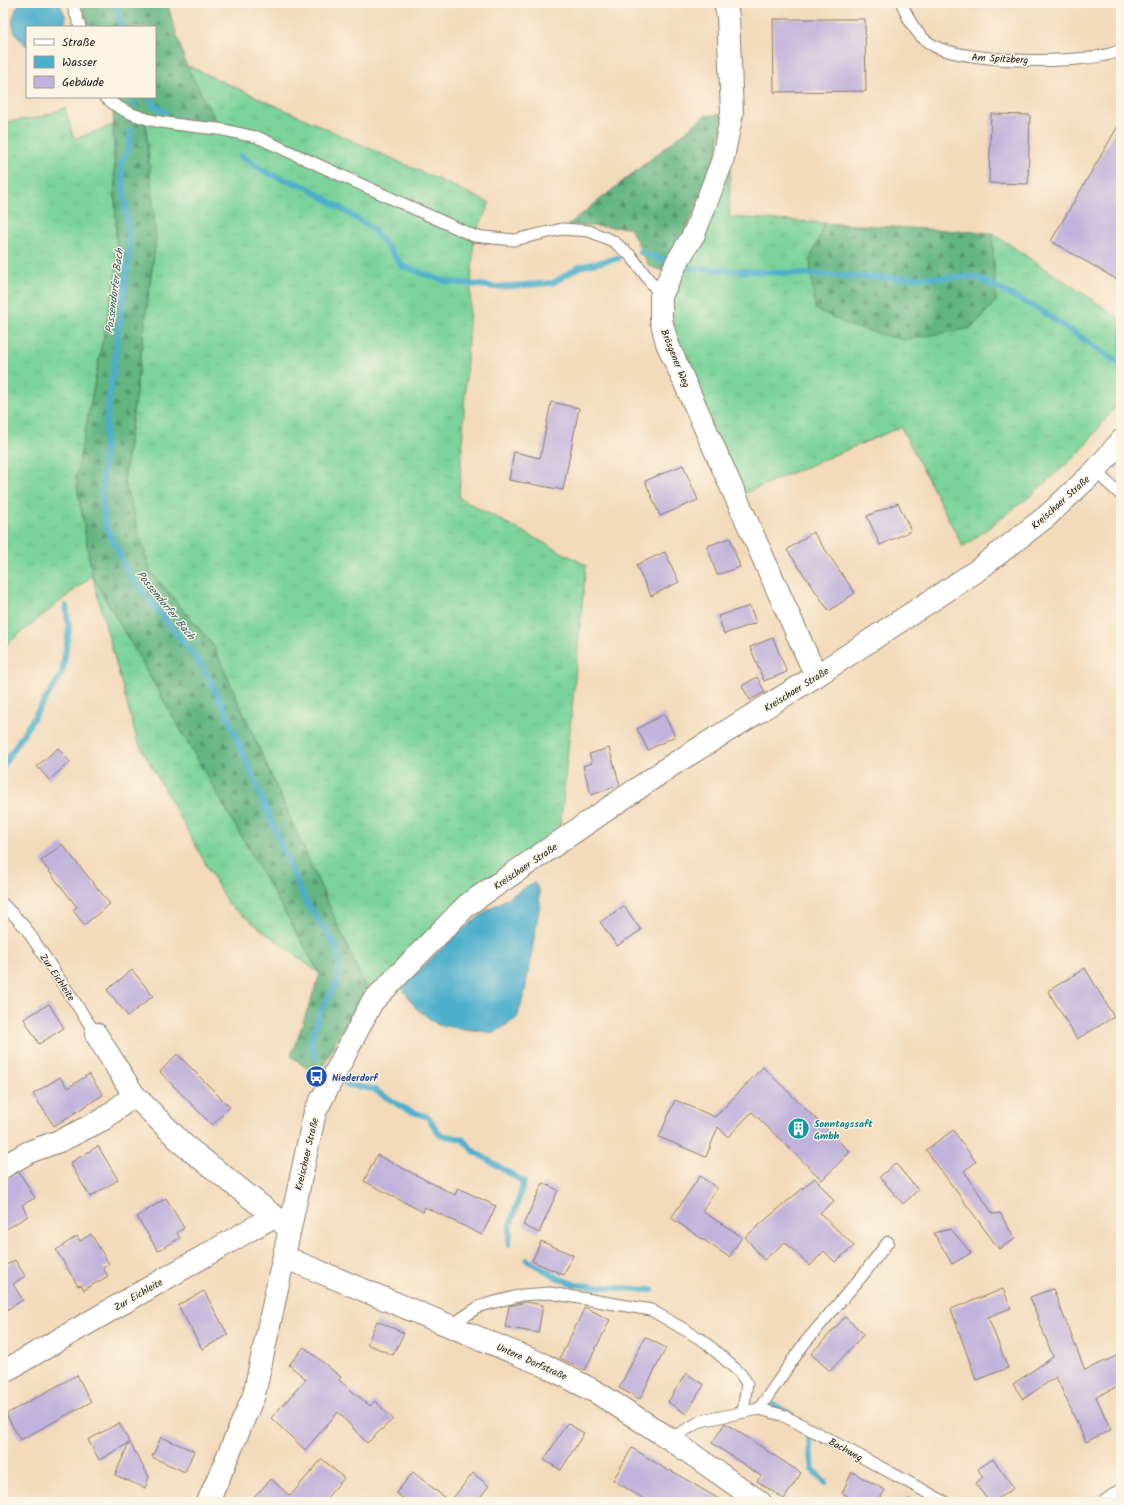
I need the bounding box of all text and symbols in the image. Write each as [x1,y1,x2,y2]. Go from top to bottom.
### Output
legend [26,26,156,98]
text: Straße [62,33,96,52]
street label: Am Spitzberg [971,50,1029,68]
text: Wasser [62,53,98,72]
text: Gebäude [62,73,104,92]
water label: Possendorfer Bach [101,247,129,335]
street label: Brösgener Weg [656,327,694,390]
street label: Kreischaer Straße [1028,472,1094,534]
water label: Possendorfer Bach [131,567,200,645]
street label: Kreischaer Straße [761,663,833,716]
street label: Kreischaer Straße [490,839,561,894]
street label: Zur Eichleite [35,951,79,1005]
bus stop icon: Niederdorf [303,1064,329,1090]
place label: Niederdorf [332,1070,379,1086]
street label: Kreischaer Straße [291,1116,323,1192]
building icon: Sonntagssaft Gmbh [785,1116,811,1142]
place label: Sonntagssaft Gmbh [814,1116,873,1144]
street label: Zur Eichleite [111,1274,166,1315]
street label: Untere Dorfstraße [494,1339,570,1385]
street label: Bachweg [826,1434,866,1466]

